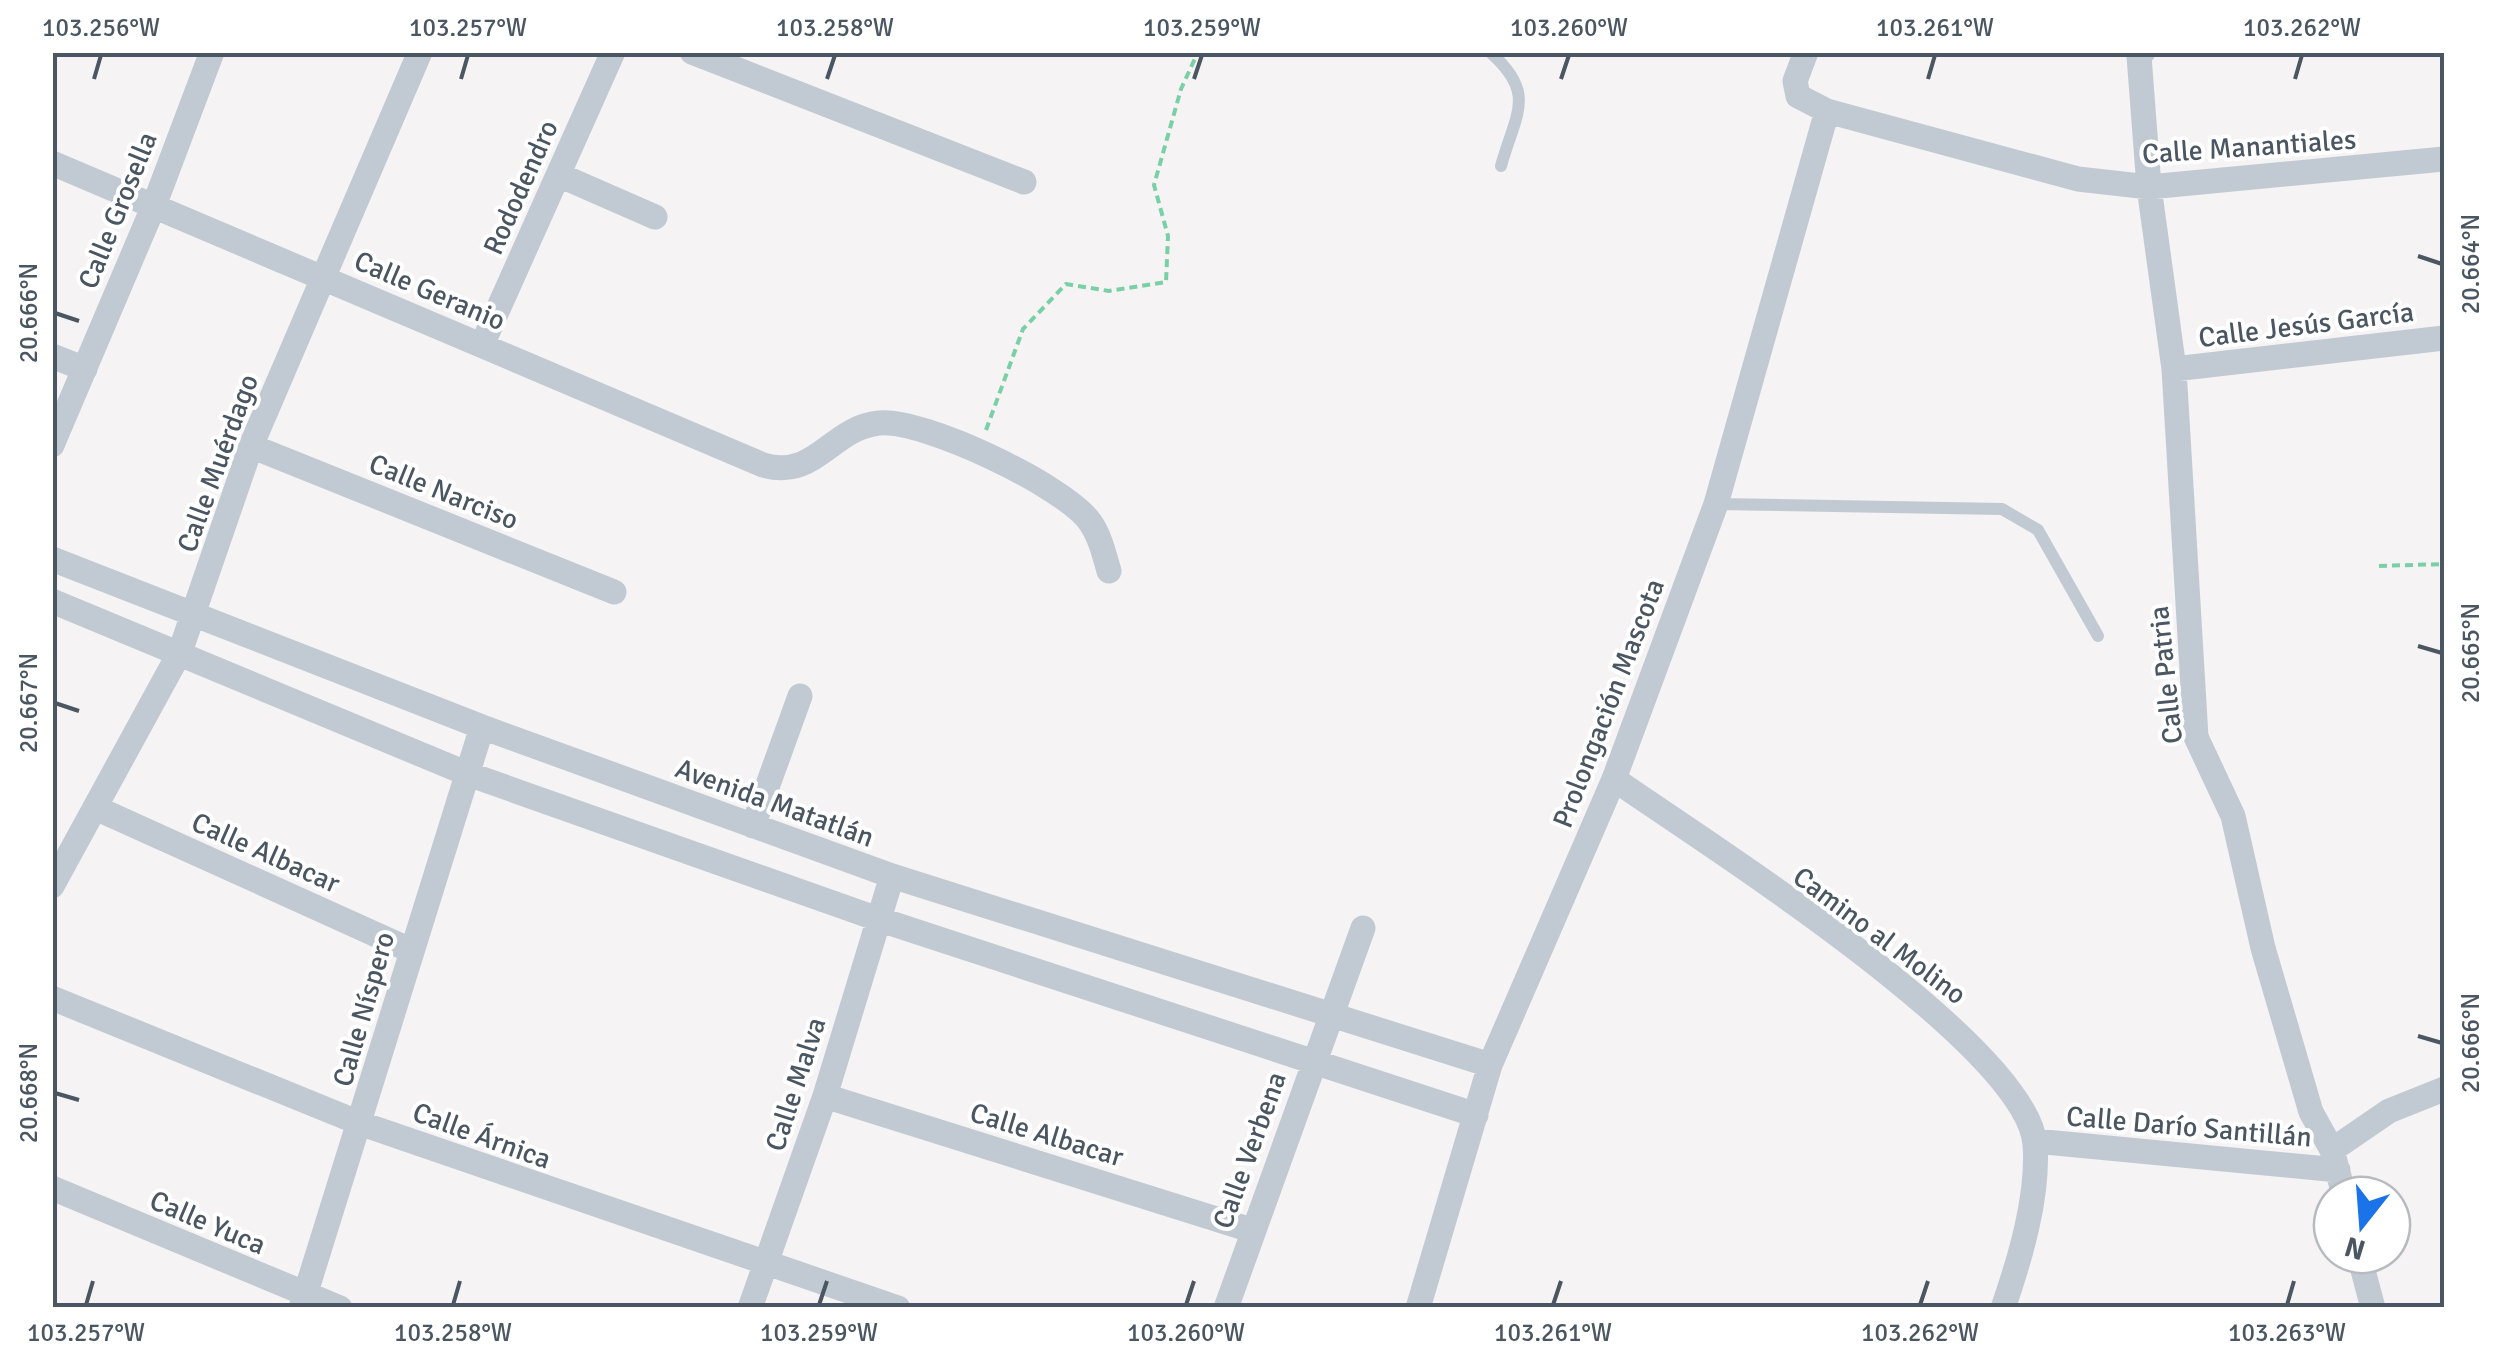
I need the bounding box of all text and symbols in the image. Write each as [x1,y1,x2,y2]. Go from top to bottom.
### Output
text: 103.256°W [42,12,160,43]
text: 103.257°W [409,12,527,43]
text: 103.258°W [776,12,894,43]
text: 103.259°W [1143,12,1261,43]
text: 103.260°W [1510,12,1628,43]
text: 103.261°W [1876,12,1994,43]
text: 103.262°W [2243,12,2361,43]
street label: Rododendro [476,115,566,260]
street label: Calle Manantiales [2141,123,2357,171]
street label: Calle Grosella [71,127,165,294]
text: 20.664°N [2455,214,2486,314]
street label: Calle Geranio [349,244,510,338]
text: 20.666°N [13,263,44,363]
street label: Calle Jesús García [2196,295,2416,355]
street label: Calle Muérdago [170,370,266,557]
street label: Calle Narciso [364,447,523,537]
street label: Prolongación Mascota [1546,574,1672,833]
text: 20.665°N [2455,603,2486,703]
street label: Calle Patria [2142,604,2190,746]
text: 20.667°N [13,653,44,753]
street label: Avenida Matatlán [671,751,879,855]
street label: Calle Albacar [186,805,346,901]
street label: Camino al Molino [1786,860,1973,1012]
street label: Calle Níspero [326,928,402,1090]
text: 20.666°N [2455,993,2486,1093]
street label: Calle Malva [758,1013,834,1155]
text: 20.668°N [13,1043,44,1143]
street label: Calle Verbena [1206,1067,1294,1233]
street label: Calle Árnica [408,1095,555,1177]
street label: Calle Albacar [966,1096,1128,1175]
street label: Calle Darío Santillán [2065,1099,2313,1155]
north arrow [2312,1175,2412,1275]
street label: Calle Yuca [145,1183,271,1263]
text: N [2341,1229,2369,1267]
text: 103.257°W [27,1317,145,1348]
text: 103.258°W [394,1317,512,1348]
text: 103.259°W [760,1317,878,1348]
text: 103.260°W [1127,1317,1245,1348]
text: 103.261°W [1494,1317,1612,1348]
text: 103.262°W [1861,1317,1979,1348]
text: 103.263°W [2228,1317,2346,1348]

